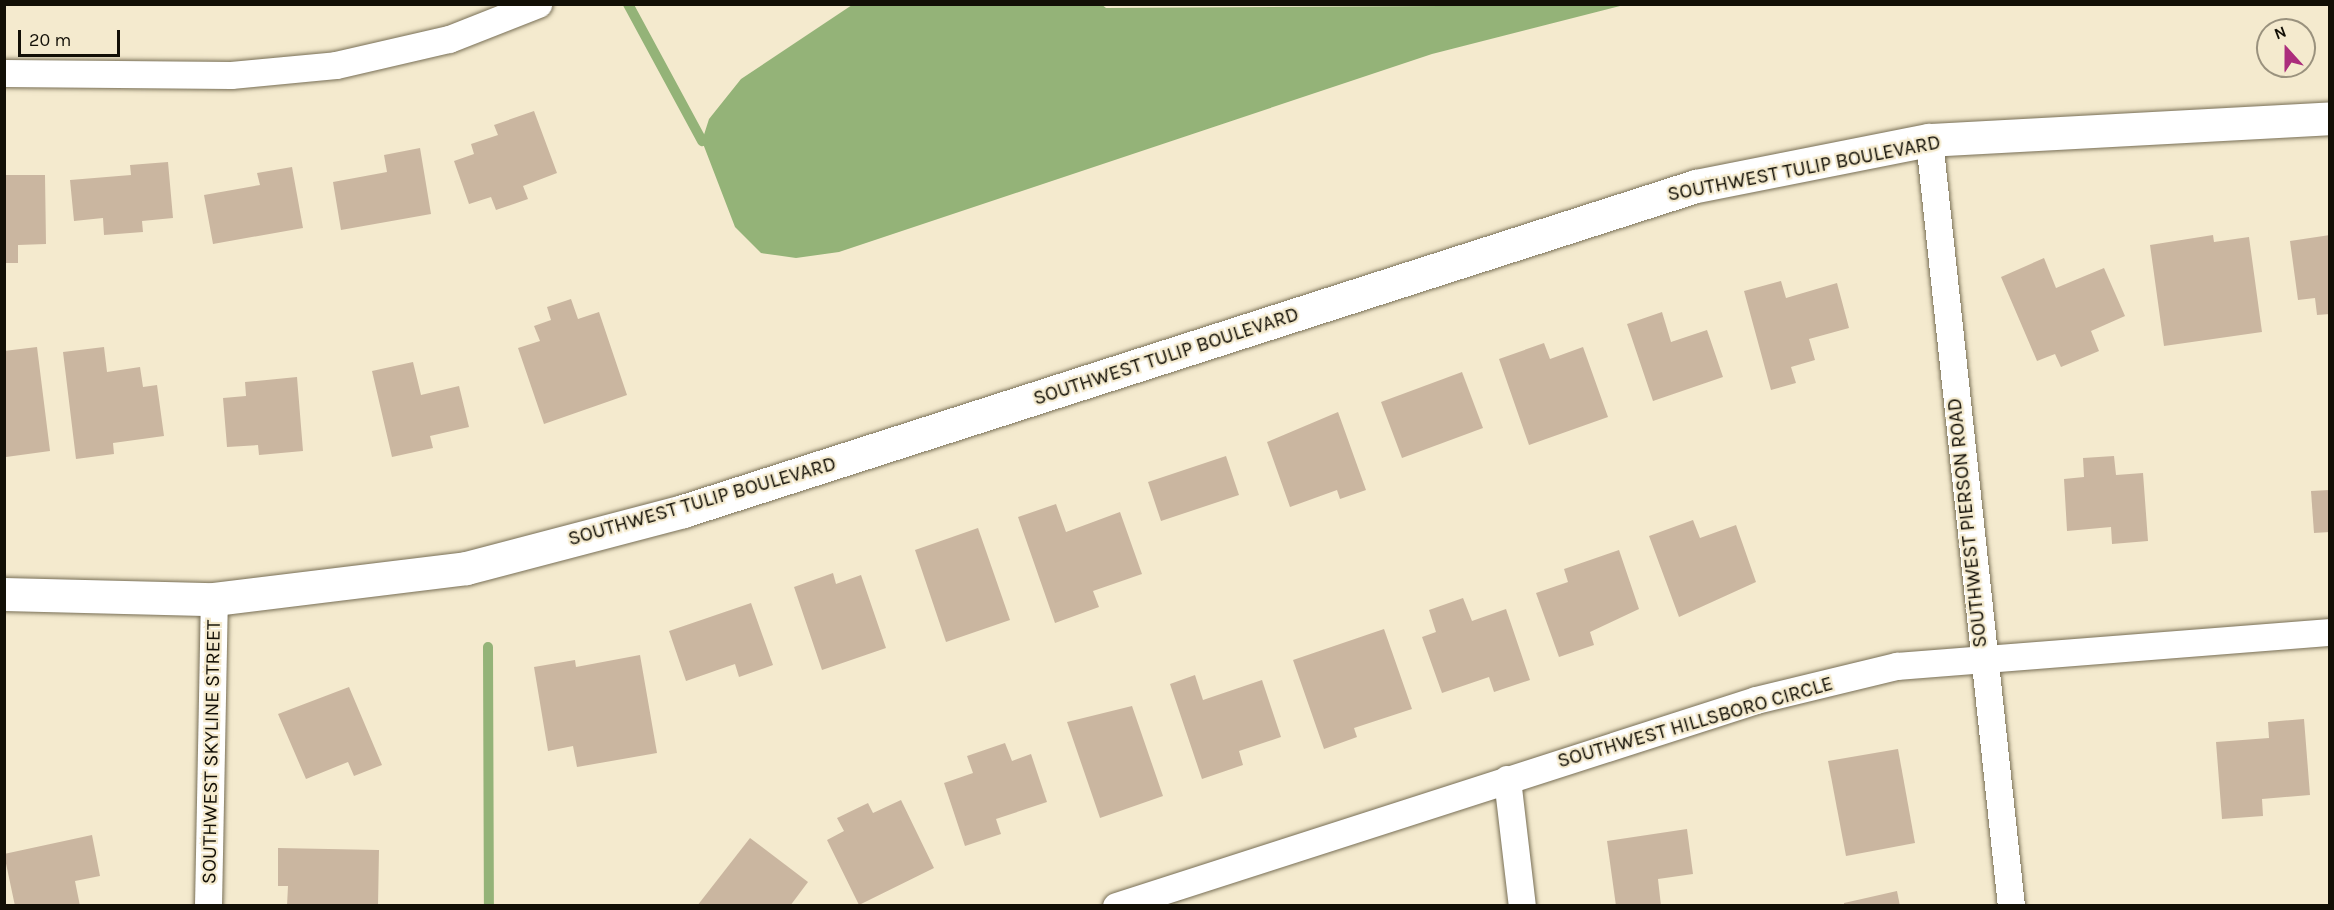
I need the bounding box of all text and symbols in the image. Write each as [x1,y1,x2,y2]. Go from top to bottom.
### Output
scale bar [21,18,123,56]
north arrow [2256,18,2316,78]
text: N [2271,22,2289,44]
text: 20 m [29,29,71,51]
street label: SOUTHWEST TULIP BOULEVARD [1665,130,1943,206]
street label: SOUTHWEST TULIP BOULEVARD [1030,302,1302,410]
street label: SOUTHWEST PIERSON ROAD [1942,397,1992,649]
street label: SOUTHWEST TULIP BOULEVARD [565,451,839,551]
street label: SOUTHWEST SKYLINE STREET [197,620,225,884]
street label: SOUTHWEST HILLSBORO CIRCLE [1555,671,1835,773]

